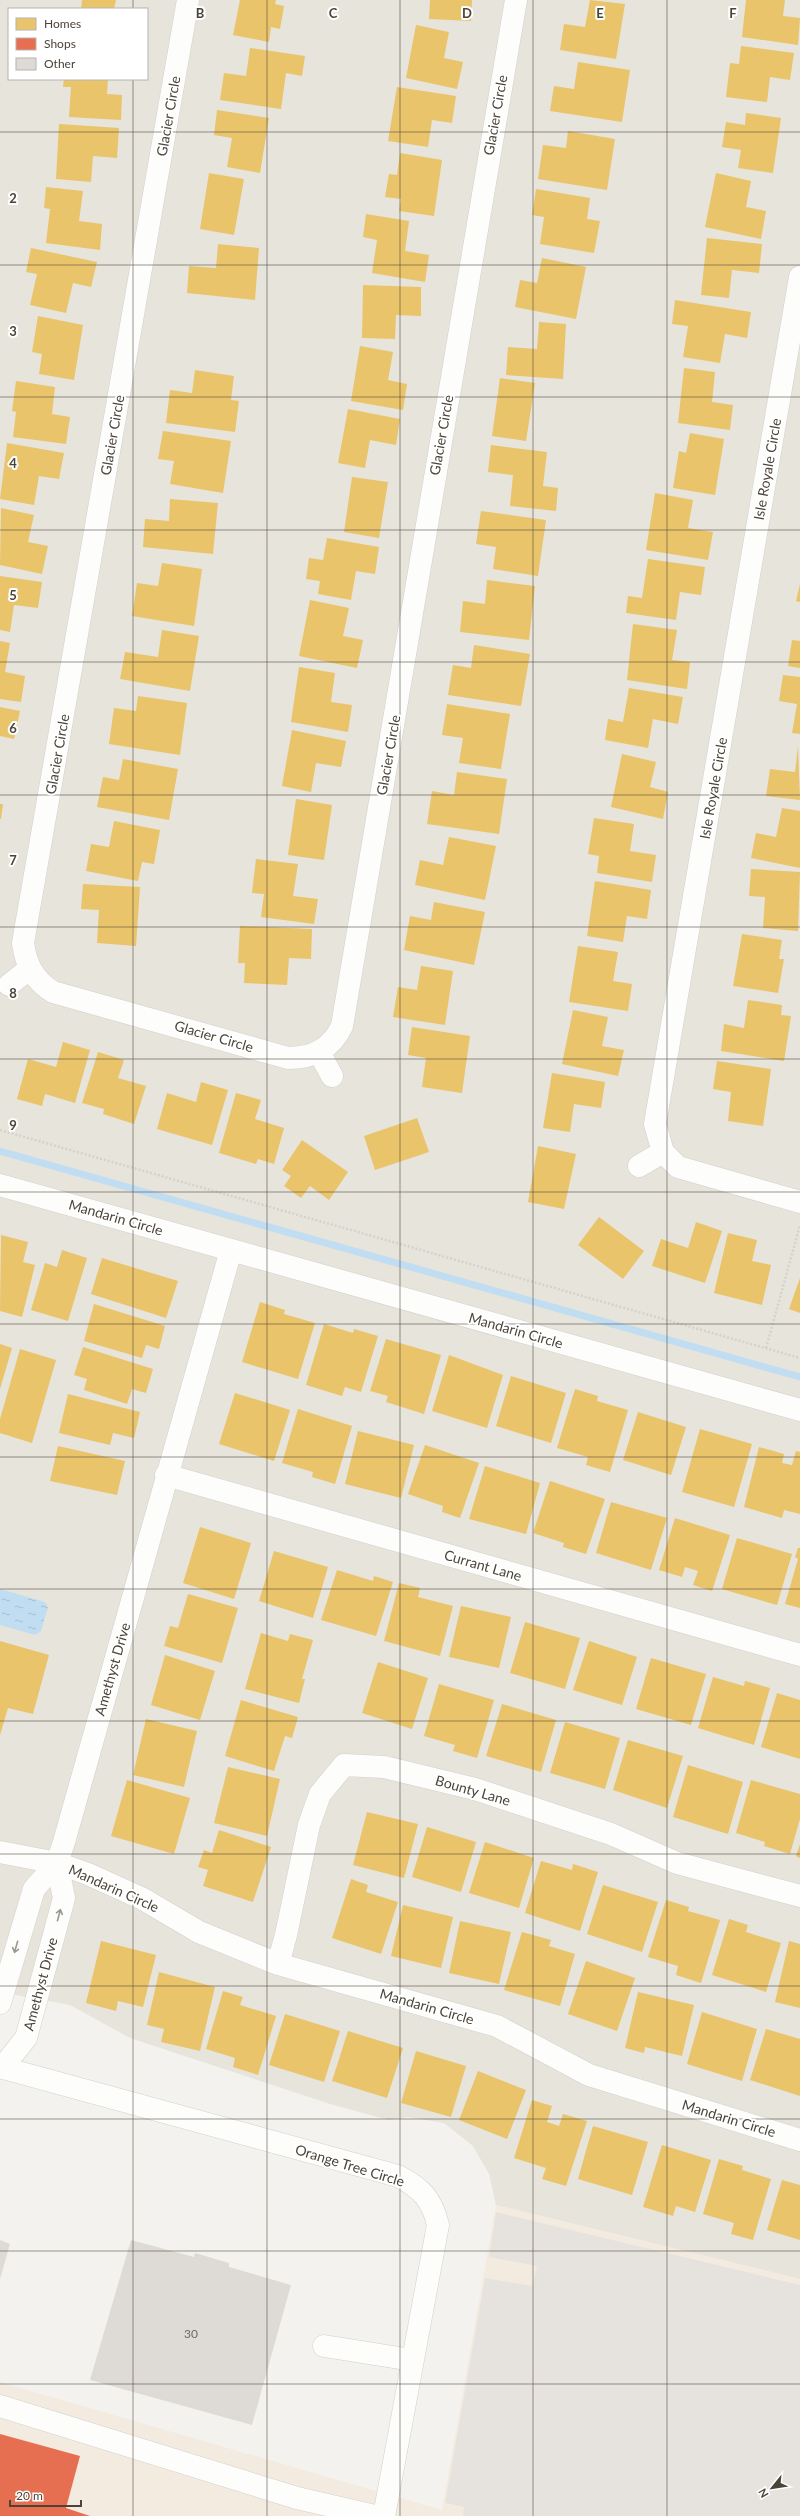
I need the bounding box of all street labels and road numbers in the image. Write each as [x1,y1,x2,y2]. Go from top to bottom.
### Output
street label: Glacier Circle [480,74,510,156]
street label: Glacier Circle [153,75,183,157]
street label: Glacier Circle [97,394,127,476]
street label: Glacier Circle [426,394,456,476]
street label: Isle Royale Circle [750,417,784,521]
street label: Glacier Circle [42,713,72,795]
street label: Glacier Circle [373,714,403,796]
street label: Isle Royale Circle [696,736,730,840]
street label: Glacier Circle [173,1017,255,1055]
street label: Mandarin Circle [67,1195,165,1239]
street label: Mandarin Circle [467,1308,565,1352]
street label: Currant Lane [442,1546,524,1584]
street label: Amethyst Drive [91,1620,133,1718]
street label: Bounty Lane [434,1771,512,1809]
street label: Mandarin Circle [66,1860,162,1916]
street label: Amethyst Drive [19,1935,61,2033]
street label: Mandarin Circle [378,1984,476,2028]
street label: Mandarin Circle [680,2096,778,2140]
street label: Orange Tree Circle [293,2140,407,2190]

